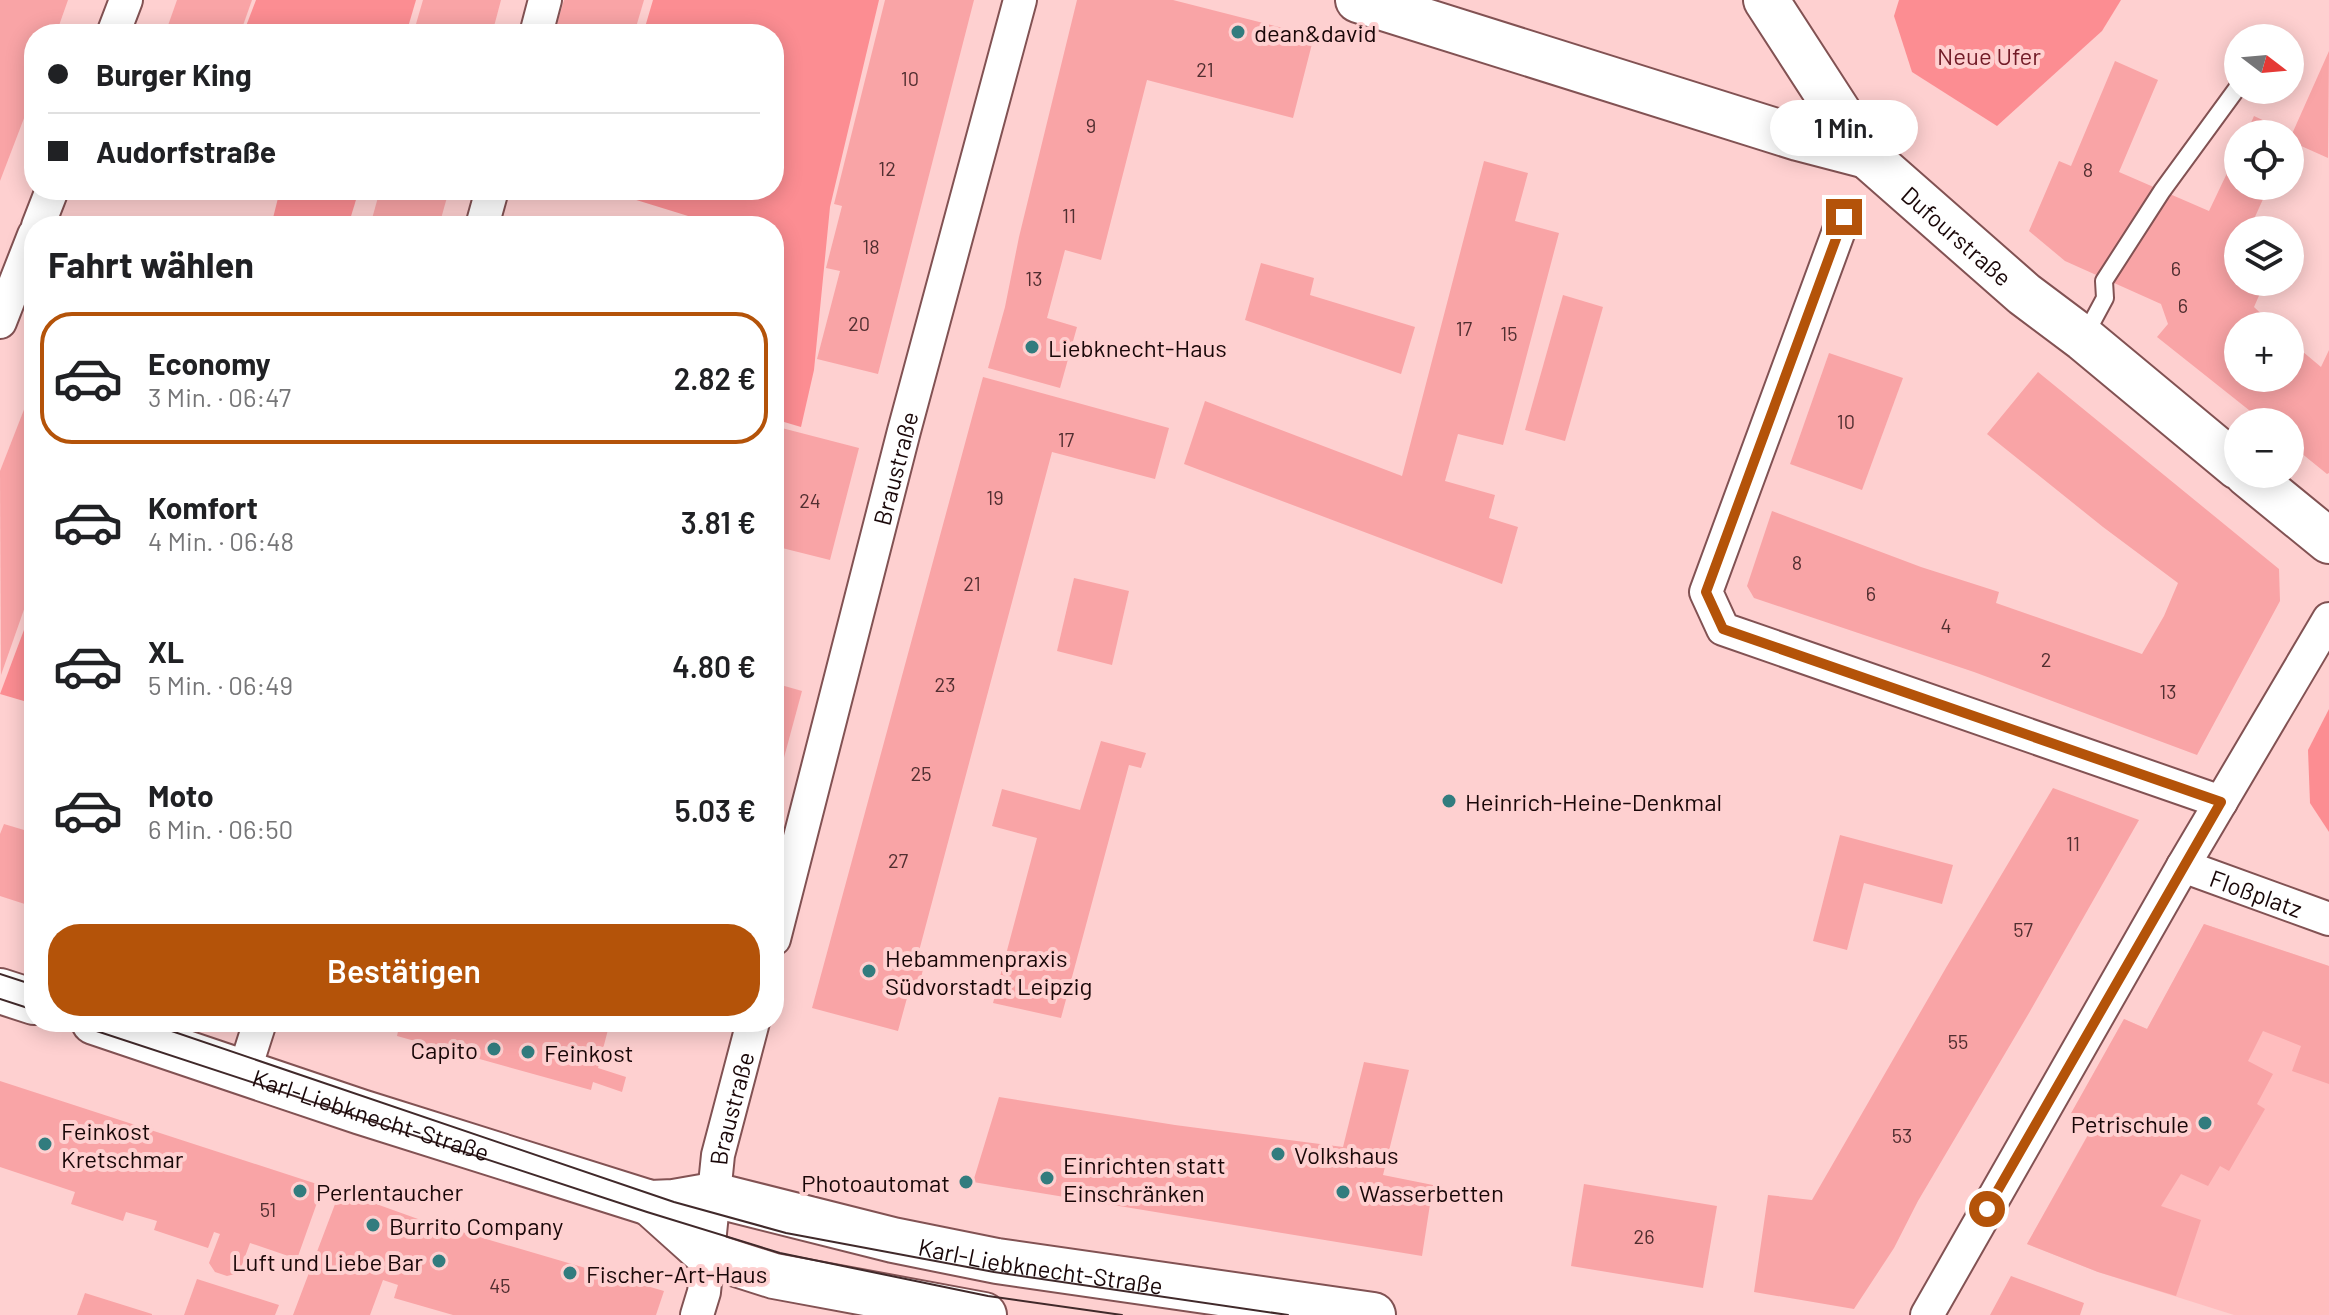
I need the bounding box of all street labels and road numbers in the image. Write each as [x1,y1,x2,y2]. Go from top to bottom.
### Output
street label: Dufourstraße [1896,179,2018,291]
street label: Braustraße [866,408,923,528]
street label: Floßplatz [2206,863,2306,923]
street label: Braustraße [703,1048,759,1166]
street label: Karl-Liebknecht-Straße [249,1062,493,1166]
street label: Karl-Liebknecht-Straße [916,1231,1165,1299]

